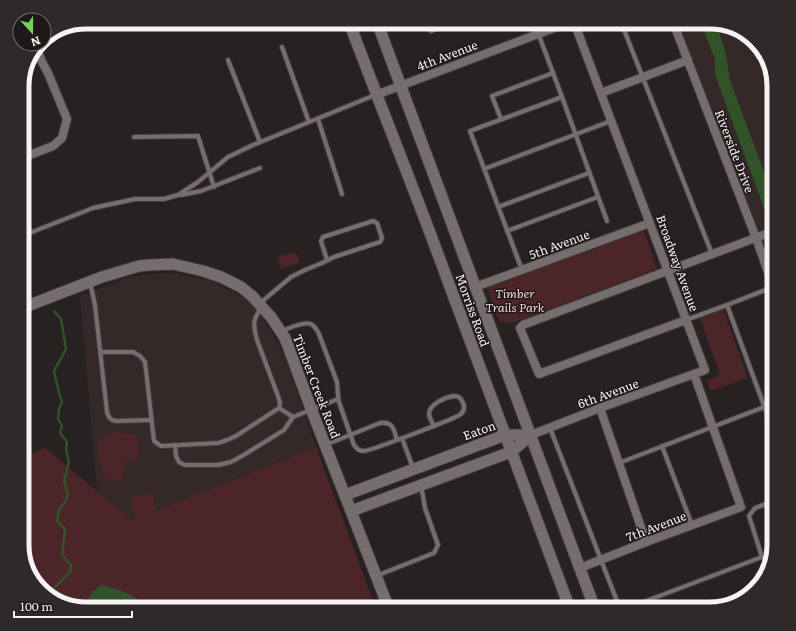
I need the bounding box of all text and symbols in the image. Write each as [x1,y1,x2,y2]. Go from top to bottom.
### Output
north arrow [12,12,52,52]
text: N [29,33,43,51]
street label: 4th Avenue [414,35,480,75]
street label: Riverside Drive [711,107,759,195]
street label: Broadway Avenue [652,212,704,314]
street label: 5th Avenue [526,225,592,263]
street label: Morriss Road [451,271,495,350]
park label: Timber Trails Park [486,284,545,316]
street label: Timber Creek Road [289,331,345,441]
street label: 6th Avenue [575,374,641,412]
street label: Eaton [460,416,498,444]
street label: 7th Avenue [623,506,689,546]
scale bar [14,593,132,619]
text: 100 m [20,597,53,615]

